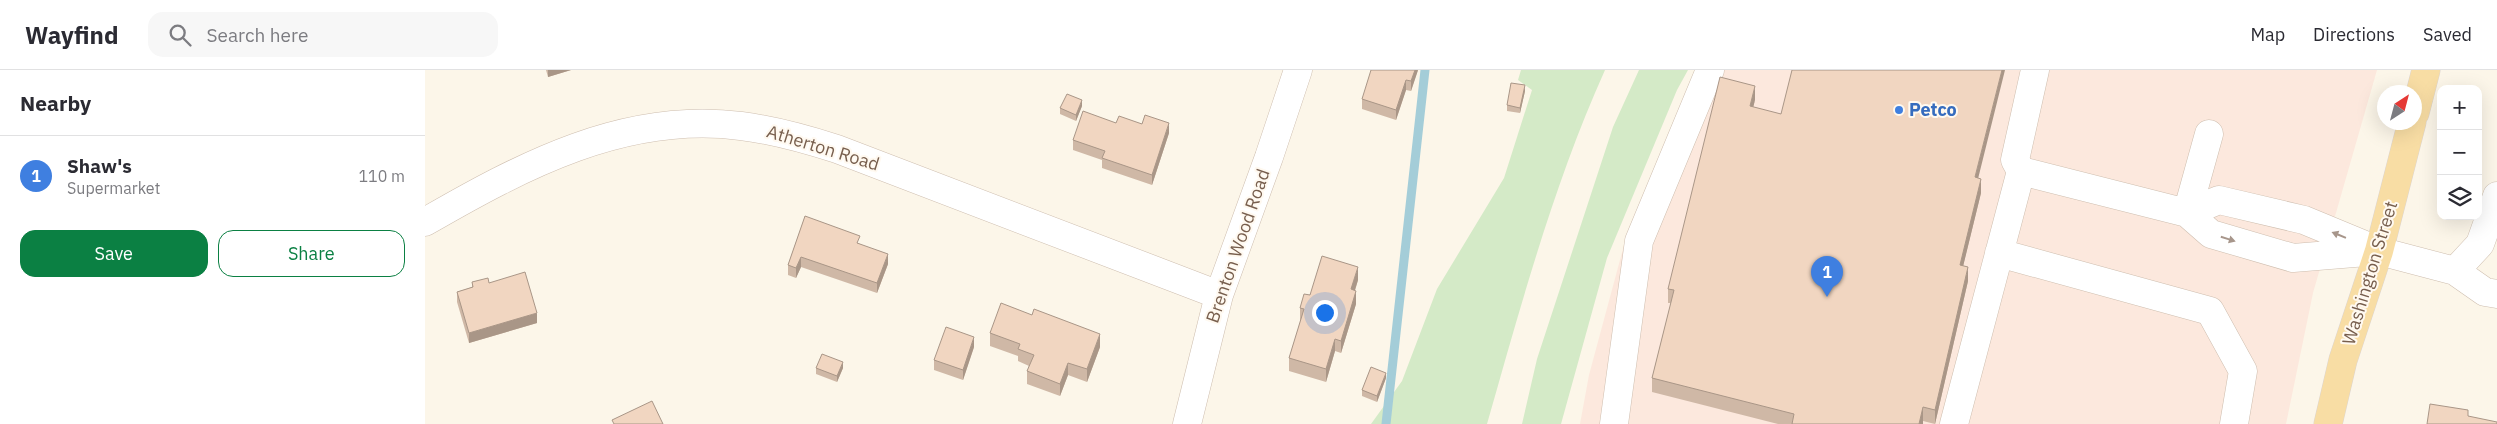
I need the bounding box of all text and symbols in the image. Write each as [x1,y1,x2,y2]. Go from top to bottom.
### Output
search box [148,12,498,57]
text: Wayfind [25,19,118,51]
icon: search [166,21,194,49]
text: Search here [206,23,308,47]
text: Map [2250,23,2285,46]
text: Directions [2313,23,2395,46]
text: Saved [2423,23,2472,46]
north arrow [2377,85,2422,130]
map controls [2437,85,2482,220]
button: + [2437,85,2482,130]
text: Nearby [20,89,91,117]
place label: Petco [1909,98,1957,121]
marker: Petco [1893,104,1905,116]
street label: Atherton Road [764,119,882,176]
button: − [2437,130,2482,175]
text: Shaw's [67,154,132,178]
text: 1 [31,166,41,186]
text: 110 m [358,166,405,186]
street label: Brenton Wood Road [1200,166,1275,326]
button: layers [2437,175,2482,220]
text: Supermarket [67,178,160,198]
street label: Washington Street [2337,198,2402,347]
button: Save [20,230,208,277]
button: Share [218,230,405,277]
one-way arrow [2332,230,2346,238]
one-way arrow [2220,235,2235,243]
pin: 1 [1811,256,1843,297]
your location [1312,300,1338,326]

